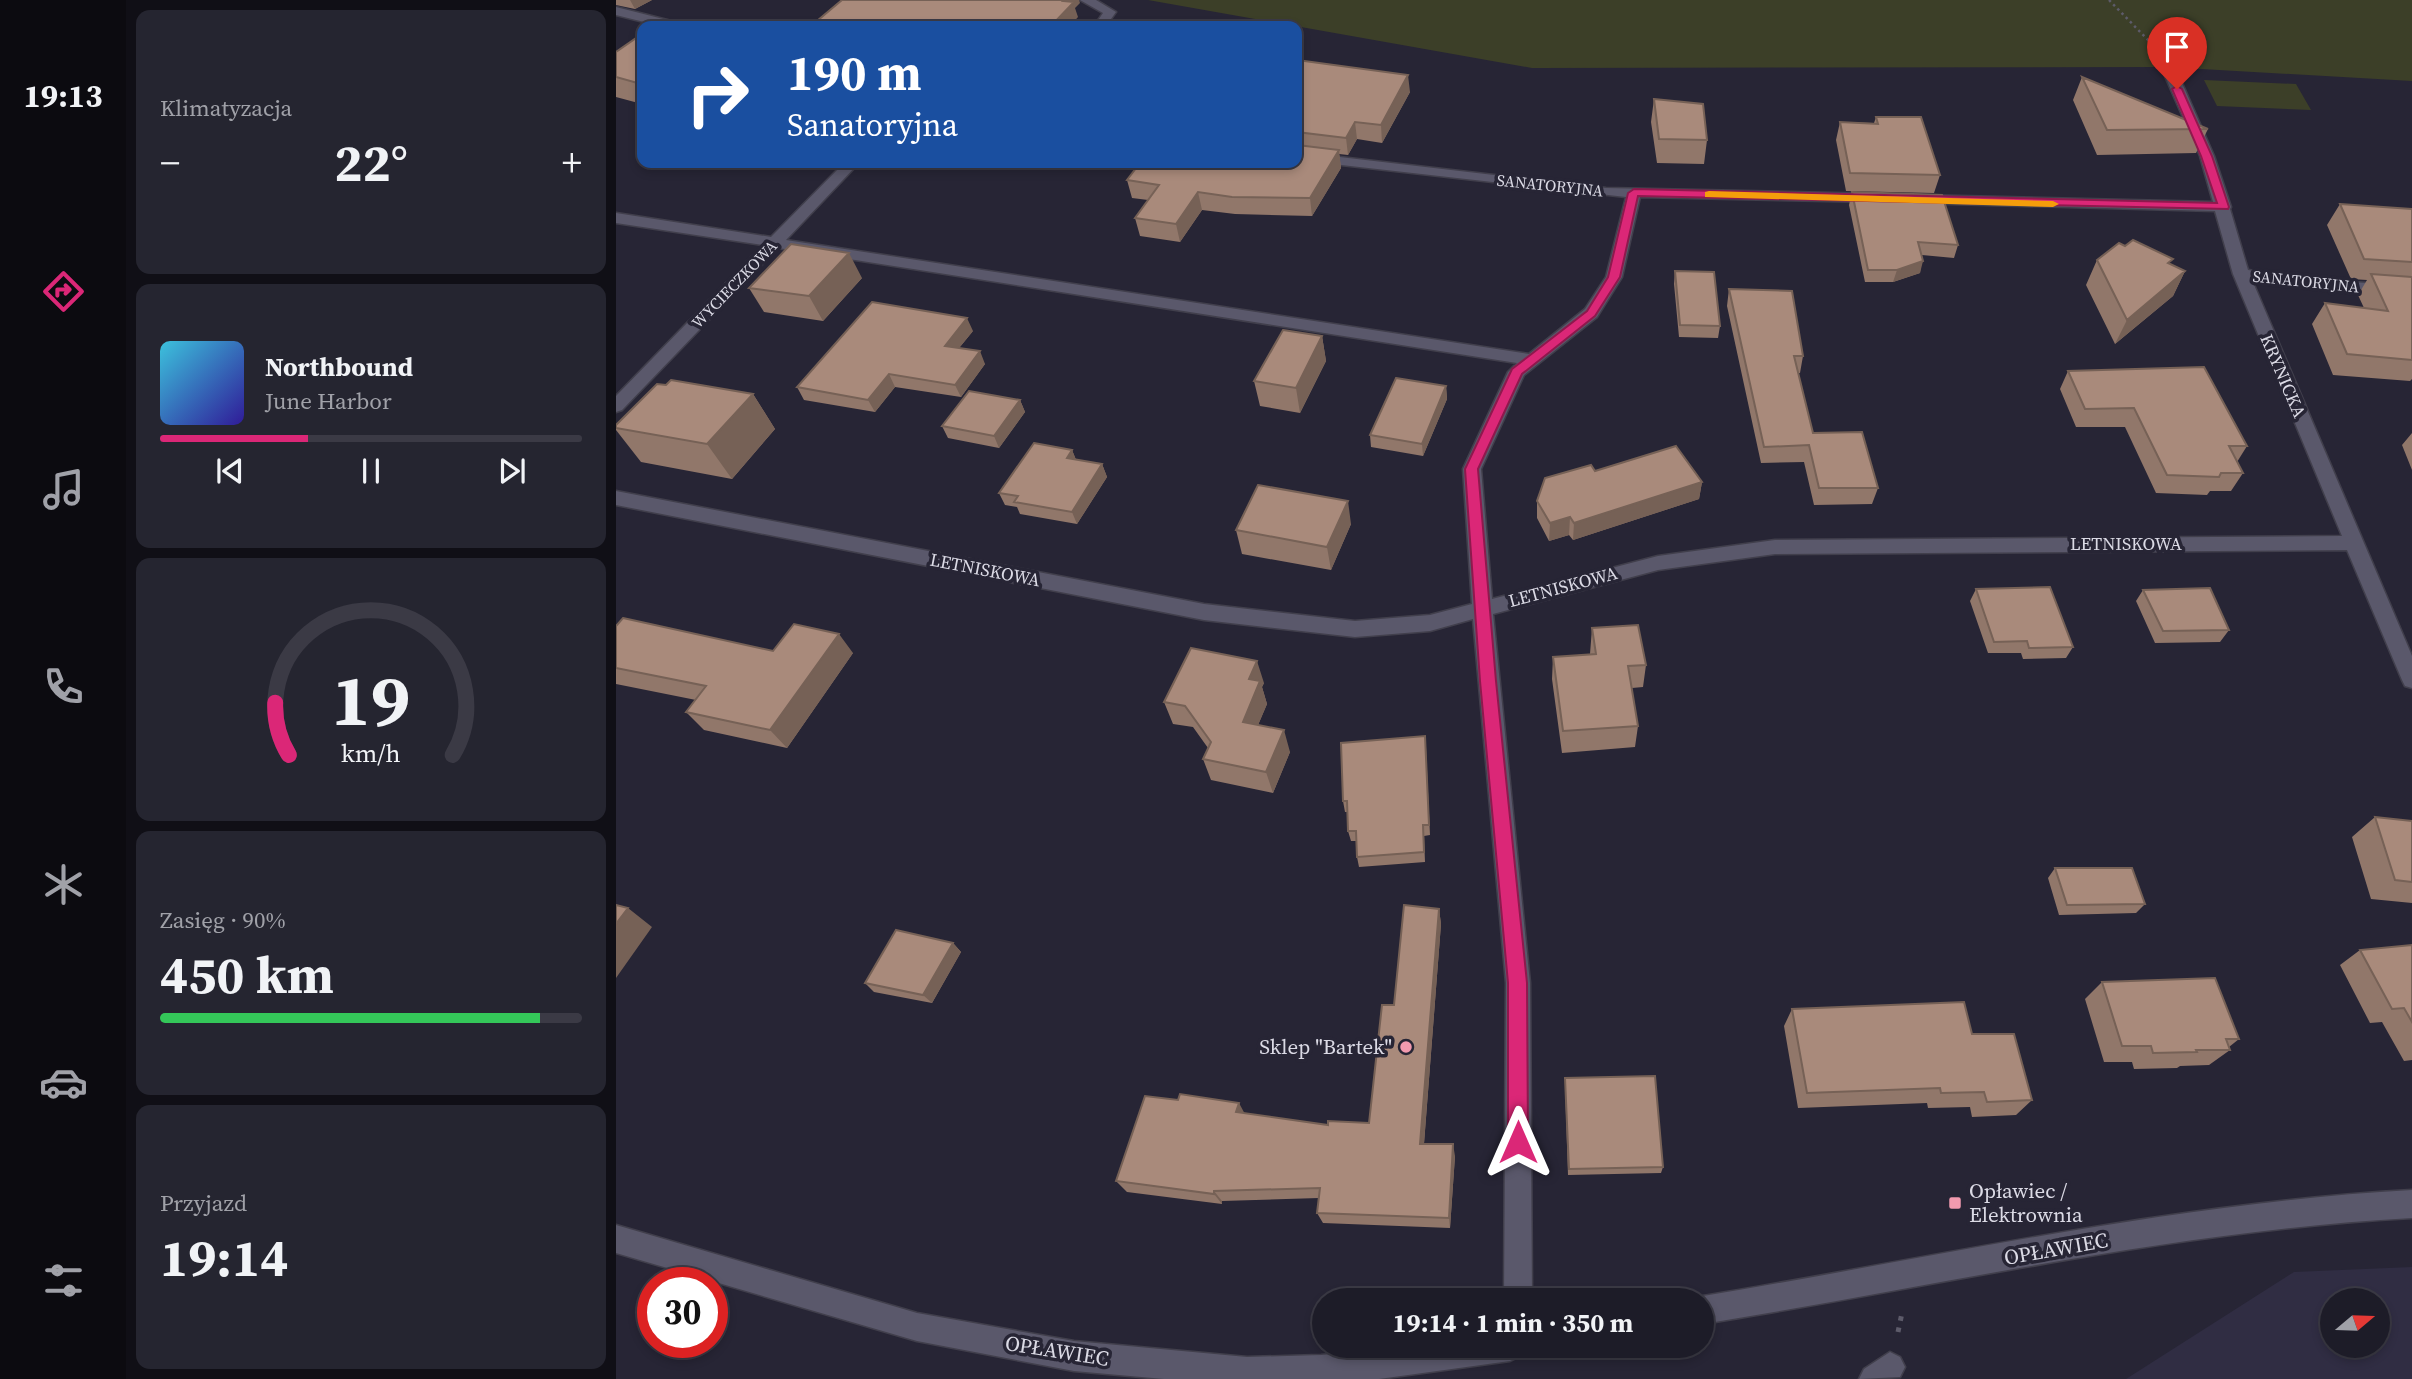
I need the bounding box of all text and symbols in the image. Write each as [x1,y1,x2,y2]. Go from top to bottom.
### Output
pin [2147,17,2207,89]
icon: arrive [2158,28,2196,66]
text: 190 m [787,39,922,106]
icon: right [672,49,763,140]
text: 19:13 [24,74,102,118]
text: Klimatyzacja [160,92,292,124]
text: Sanatoryjna [787,103,958,147]
text: 22° [334,127,408,198]
text: − [160,137,180,189]
text: + [562,137,582,189]
street label: SANATORYJNA [1496,168,1605,202]
street label: WYCIECZKOWA [686,235,782,333]
street label: SANATORYJNA [2252,264,2361,298]
icon: directions [39,267,88,316]
street label: KRYNICKA [2255,330,2312,422]
text: Northbound [265,349,413,385]
text: June Harbor [265,385,392,417]
icon: previous [211,452,249,490]
icon: pause [352,452,390,490]
icon: next [493,452,531,490]
icon: music [39,465,88,514]
street label: LETNISKOWA [2070,531,2182,556]
street label: LETNISKOWA [928,547,1042,592]
street label: LETNISKOWA [1506,560,1620,613]
text: 19 [332,651,410,750]
icon: phone [39,662,88,711]
text: km/h [341,736,401,770]
icon: climate [39,860,88,909]
text: Zasięg · 90% [160,904,286,936]
text: 450 km [160,939,334,1010]
place label: Sklep "Bartek" [1259,1032,1392,1061]
marker: Sklep "Bartek" [1398,1039,1414,1055]
icon: car [39,1058,88,1107]
position arrow [1481,1105,1555,1179]
place label: Opławiec / Elektrownia [1969,1176,2083,1229]
text: Przyjazd [160,1187,247,1219]
marker: Opławiec / Elektrownia [1947,1195,1963,1211]
text: 19:14 [160,1222,288,1293]
street label: OPŁAWIEC [2002,1225,2110,1272]
icon: filters [39,1256,88,1305]
speed limit sign: 30 [637,1267,728,1358]
north arrow [2320,1288,2390,1358]
map controls [2320,1288,2390,1358]
text: 19:14 · 1 min · 350 m [1393,1305,1633,1341]
street label: OPŁAWIEC [1003,1328,1111,1373]

